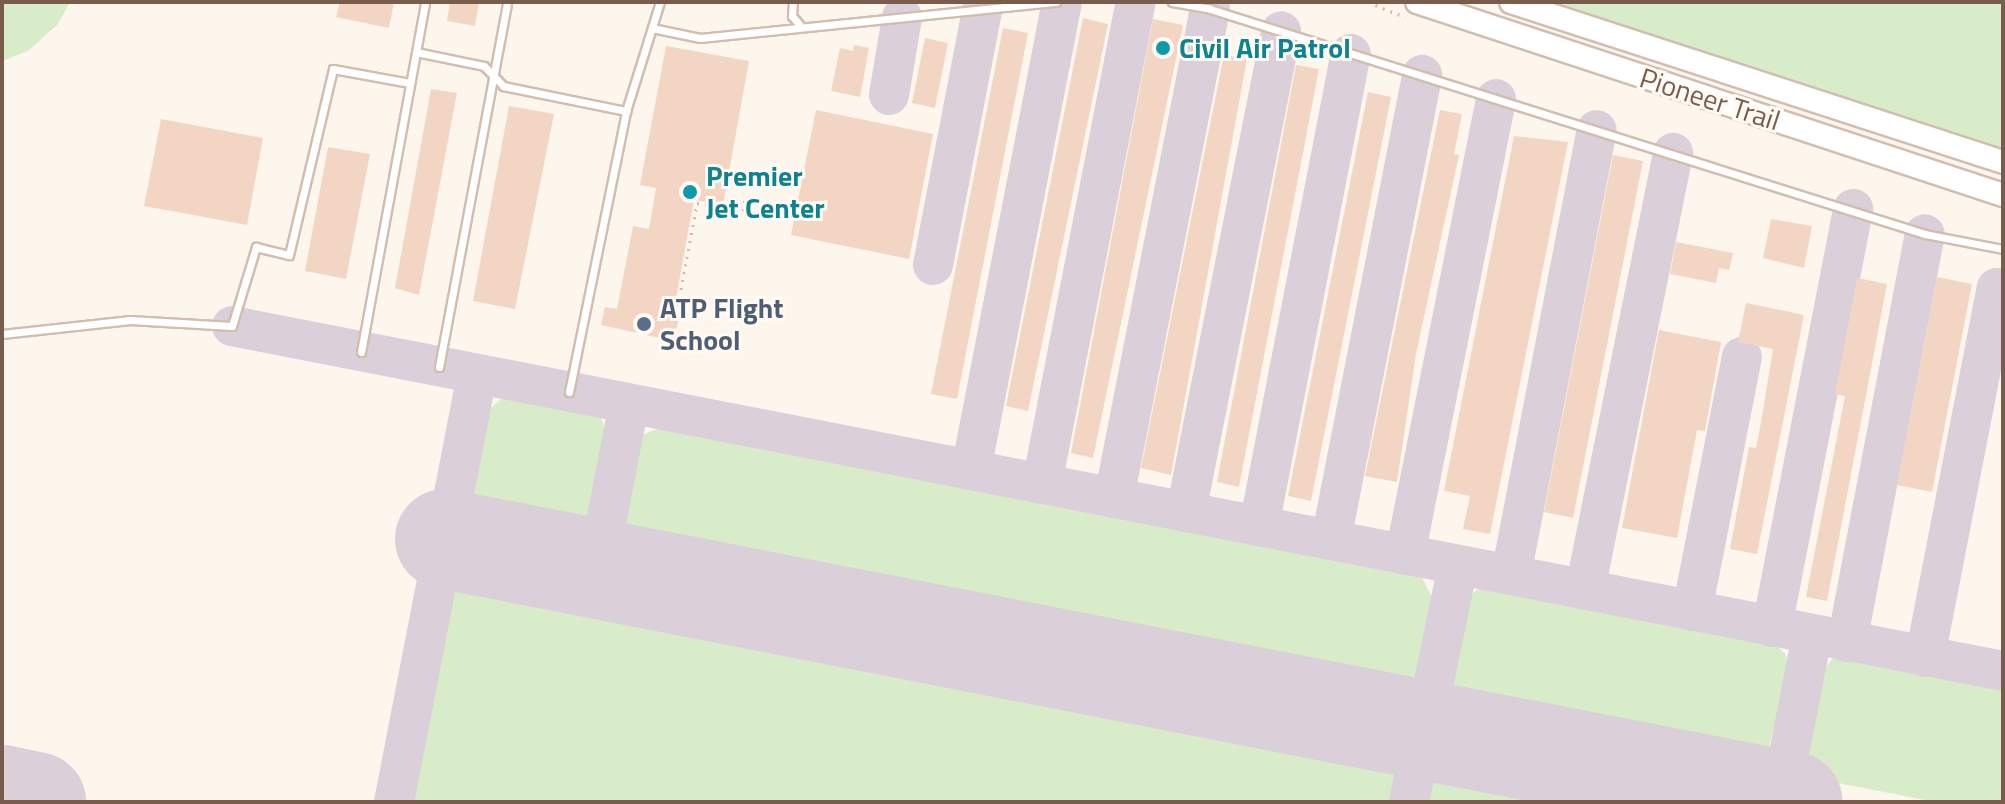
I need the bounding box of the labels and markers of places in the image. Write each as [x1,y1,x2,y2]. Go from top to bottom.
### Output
place label: Civil Air Patrol [1179,31,1351,65]
marker: Civil Air Patrol [1154,39,1172,57]
place label: Premier Jet Center [706,159,825,225]
marker: Premier Jet Center [681,183,699,201]
place label: ATP Flight School [660,291,783,357]
marker: ATP Flight School [635,315,653,333]

